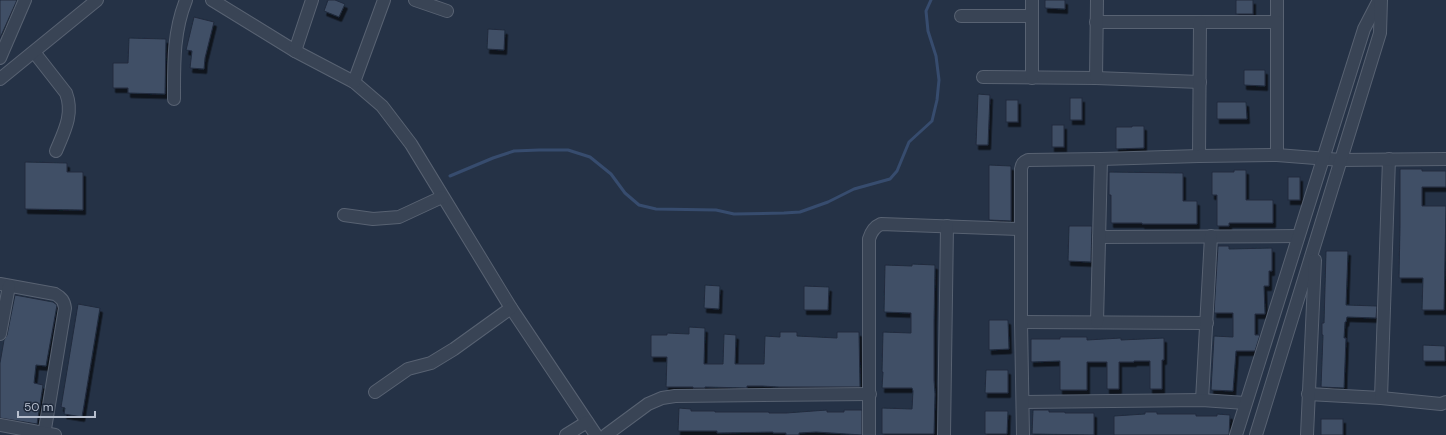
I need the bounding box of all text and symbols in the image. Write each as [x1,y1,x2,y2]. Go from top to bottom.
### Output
scale bar [18,393,95,419]
text: 50 m [24,399,53,415]

